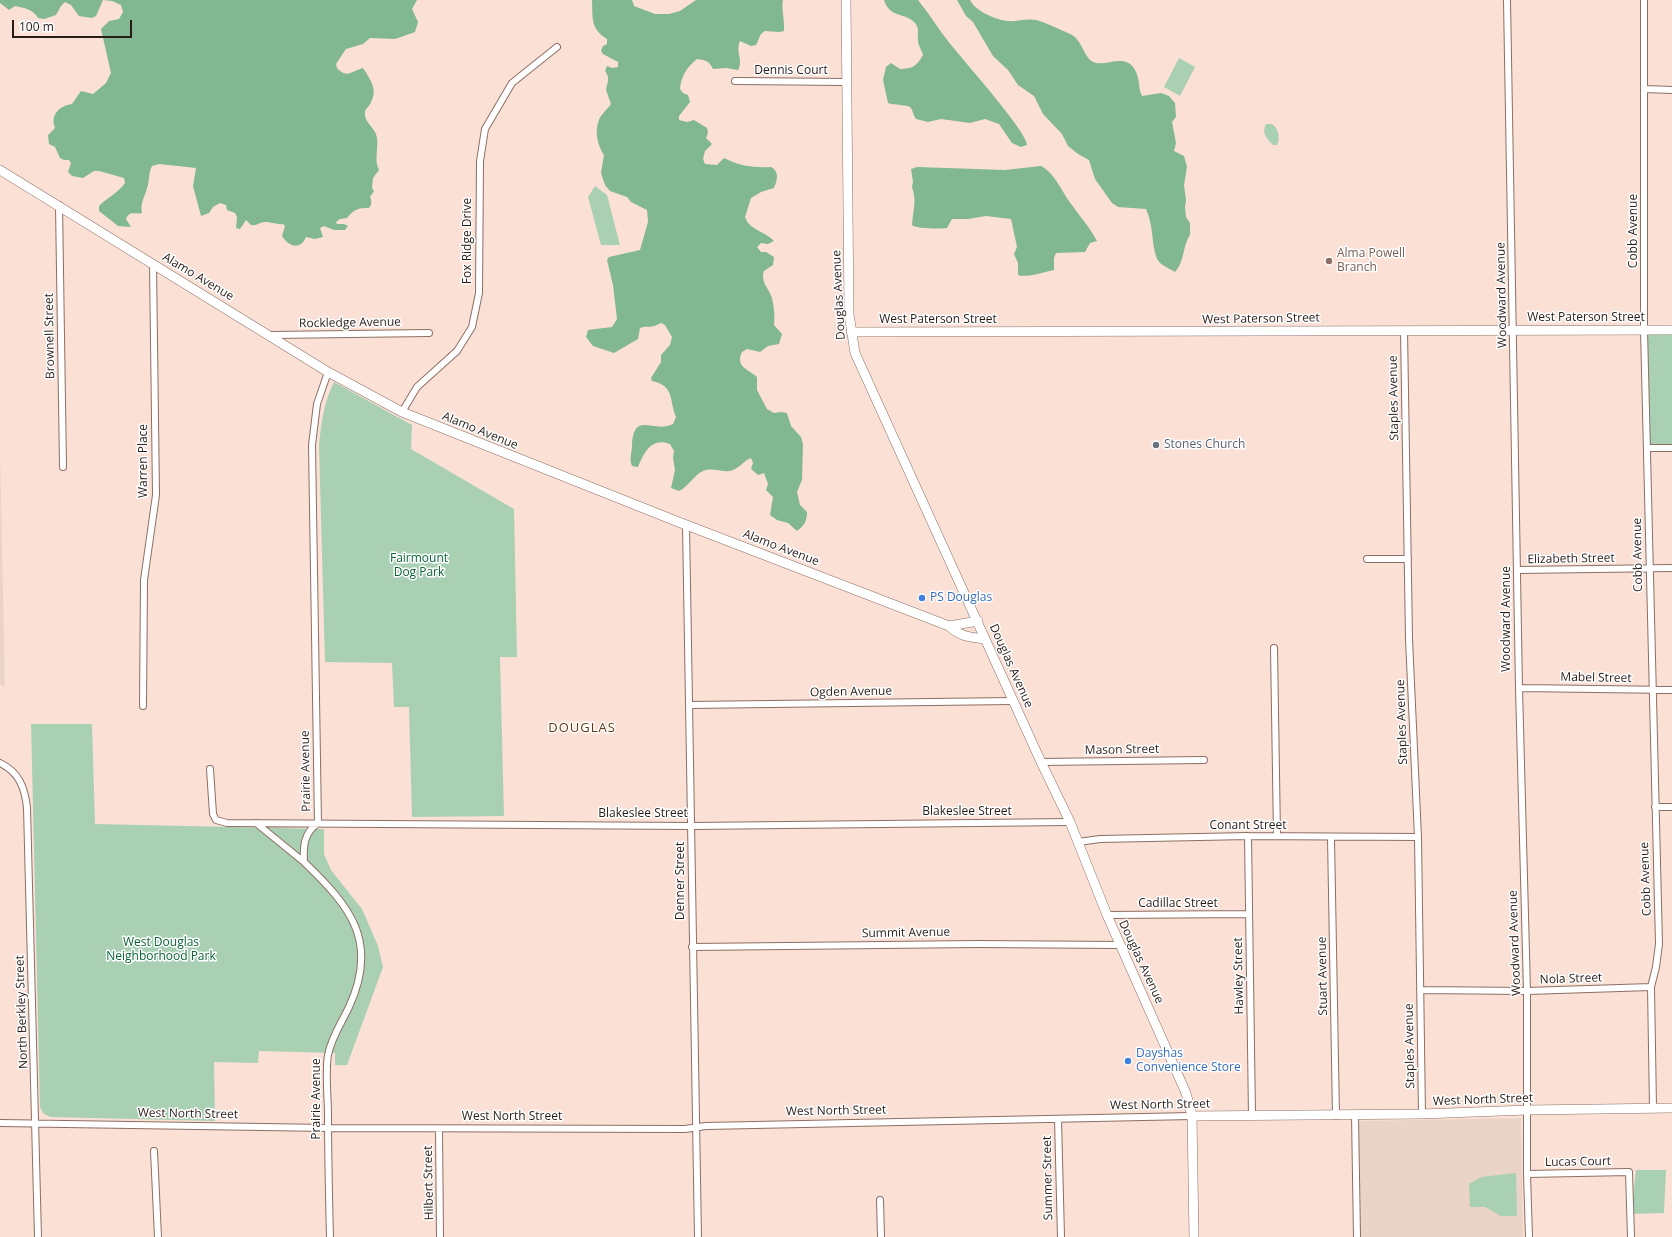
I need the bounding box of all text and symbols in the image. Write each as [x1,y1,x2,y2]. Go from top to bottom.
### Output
scale bar [14,12,134,38]
text: 100 m [19,18,54,35]
street label: Dennis Court [754,64,828,78]
street label: Cobb Avenue [1627,194,1641,268]
street label: Fox Ridge Drive [461,198,475,284]
street label: Woodward Avenue [1494,242,1510,348]
place label: Alma Powell Branch [1337,247,1405,275]
street label: Alamo Avenue [160,250,236,304]
street label: Douglas Avenue [829,250,849,340]
marker: Alma Powell Branch [1324,256,1334,266]
street label: Brownell Street [42,293,58,379]
street label: West Paterson Street [1202,311,1320,327]
street label: West Paterson Street [1527,311,1645,325]
street label: West Paterson Street [879,313,997,327]
street label: Rockledge Avenue [299,315,401,331]
street label: Staples Avenue [1386,355,1402,441]
street label: Alamo Avenue [440,409,520,453]
street label: Warren Place [137,424,151,498]
place label: Stones Church [1164,438,1245,452]
marker: Stones Church [1151,440,1161,450]
street label: Cobb Avenue [1630,518,1646,592]
street label: Alamo Avenue [741,527,821,569]
street label: Elizabeth Street [1527,551,1615,567]
park label: Fairmount Dog Park [390,552,448,580]
street label: Woodward Avenue [1500,566,1514,672]
place label: PS Douglas [930,591,992,605]
marker: PS Douglas [917,593,927,603]
street label: Douglas Avenue [986,622,1036,710]
street label: Mabel Street [1560,670,1632,686]
street label: Staples Avenue [1393,679,1411,765]
street label: Ogden Avenue [810,684,892,700]
district label: DOUGLAS [548,720,616,736]
street label: Prairie Avenue [298,730,314,812]
street label: Mason Street [1085,742,1159,758]
street label: Blakeslee Street [922,805,1012,819]
street label: Blakeslee Street [598,807,688,821]
street label: Conant Street [1209,819,1287,833]
street label: Denner Street [674,842,688,920]
street label: Cobb Avenue [1638,842,1654,916]
street label: Woodward Avenue [1506,890,1524,996]
street label: Cadillac Street [1138,897,1218,911]
street label: Douglas Avenue [1115,918,1167,1006]
street label: Summit Avenue [862,925,950,941]
park label: West Douglas Neighborhood Park [106,936,216,964]
street label: Stuart Avenue [1315,936,1331,1016]
street label: Hawley Street [1231,937,1247,1015]
street label: North Berkley Street [13,955,31,1069]
street label: Nola Street [1539,971,1603,987]
street label: Staples Avenue [1402,1003,1418,1089]
place label: Dayshas Convenience Store [1136,1047,1241,1075]
marker: Dayshas Convenience Store [1123,1056,1133,1066]
street label: Prairie Avenue [310,1058,324,1140]
street label: West North Street [1433,1091,1533,1109]
street label: West North Street [1110,1097,1210,1113]
street label: West North Street [786,1103,886,1119]
street label: West North Street [138,1106,238,1122]
street label: West North Street [462,1110,562,1124]
street label: Summer Street [1040,1136,1056,1220]
street label: Hilbert Street [421,1145,437,1221]
street label: Lucas Court [1545,1154,1611,1170]

